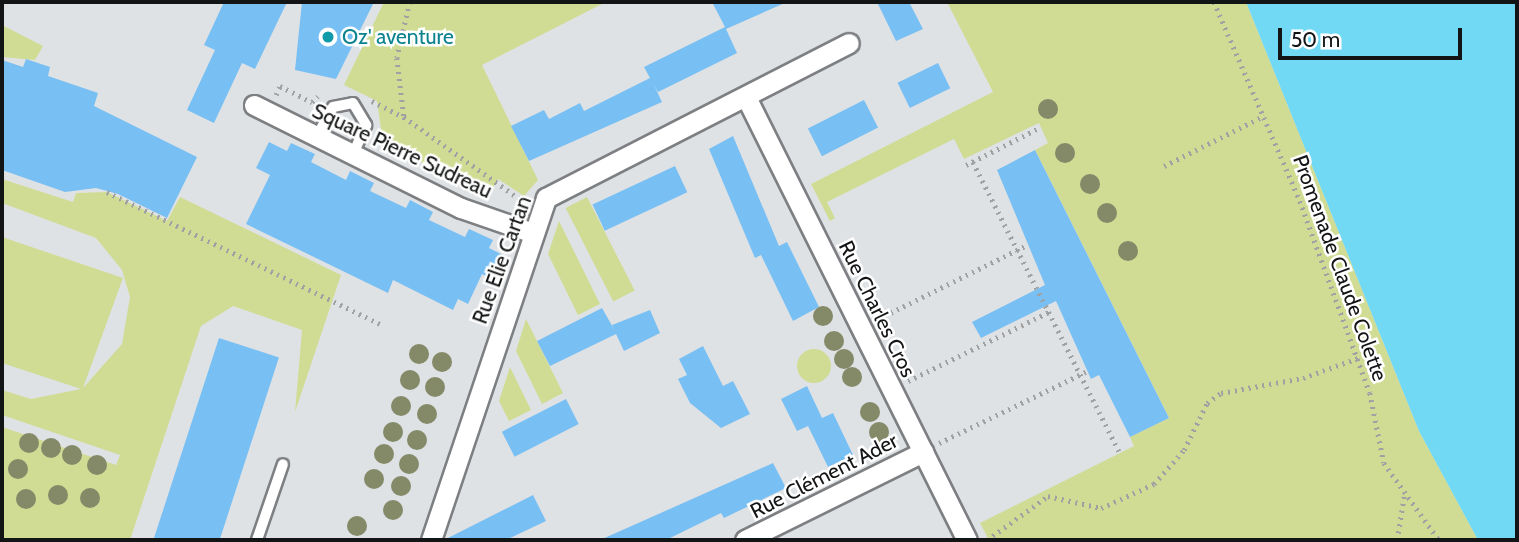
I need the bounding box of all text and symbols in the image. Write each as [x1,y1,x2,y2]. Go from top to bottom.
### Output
scale bar [1281,14,1465,58]
place label: Oz' aventure [342,24,454,50]
text: 50 m [1291,27,1340,52]
marker: Oz' aventure [320,29,336,45]
street label: Square Pierre Sudreau [308,98,496,204]
street label: Promenade Claude Colette [1287,152,1393,384]
street label: Rue Elie Cartan [467,193,537,327]
street label: Rue Charles Cros [833,237,921,381]
street label: Rue Clément Ader [746,428,902,524]

